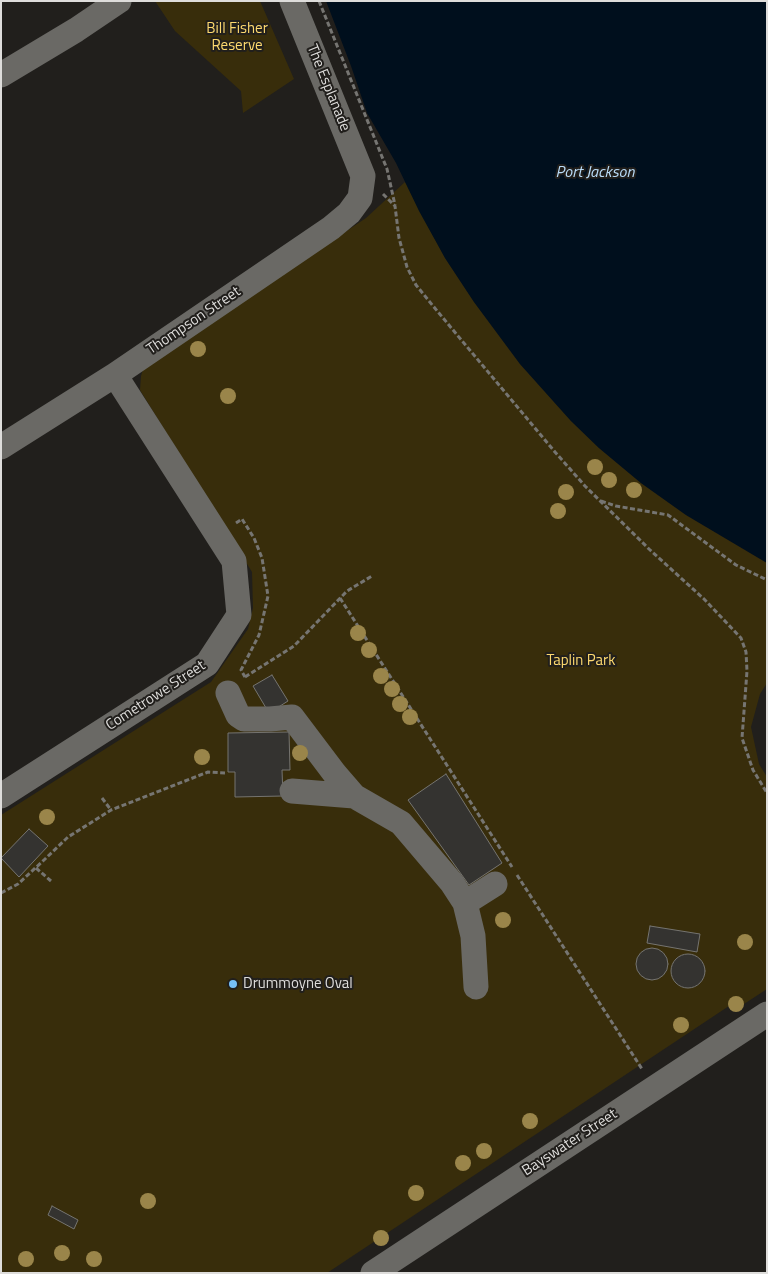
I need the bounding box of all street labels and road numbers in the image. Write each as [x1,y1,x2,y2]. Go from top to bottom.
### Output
street label: The Esplanade [302,42,354,134]
street label: Thompson Street [144,283,244,359]
street label: Cometrowe Street [103,657,209,735]
street label: Bayswater Street [519,1106,621,1180]

